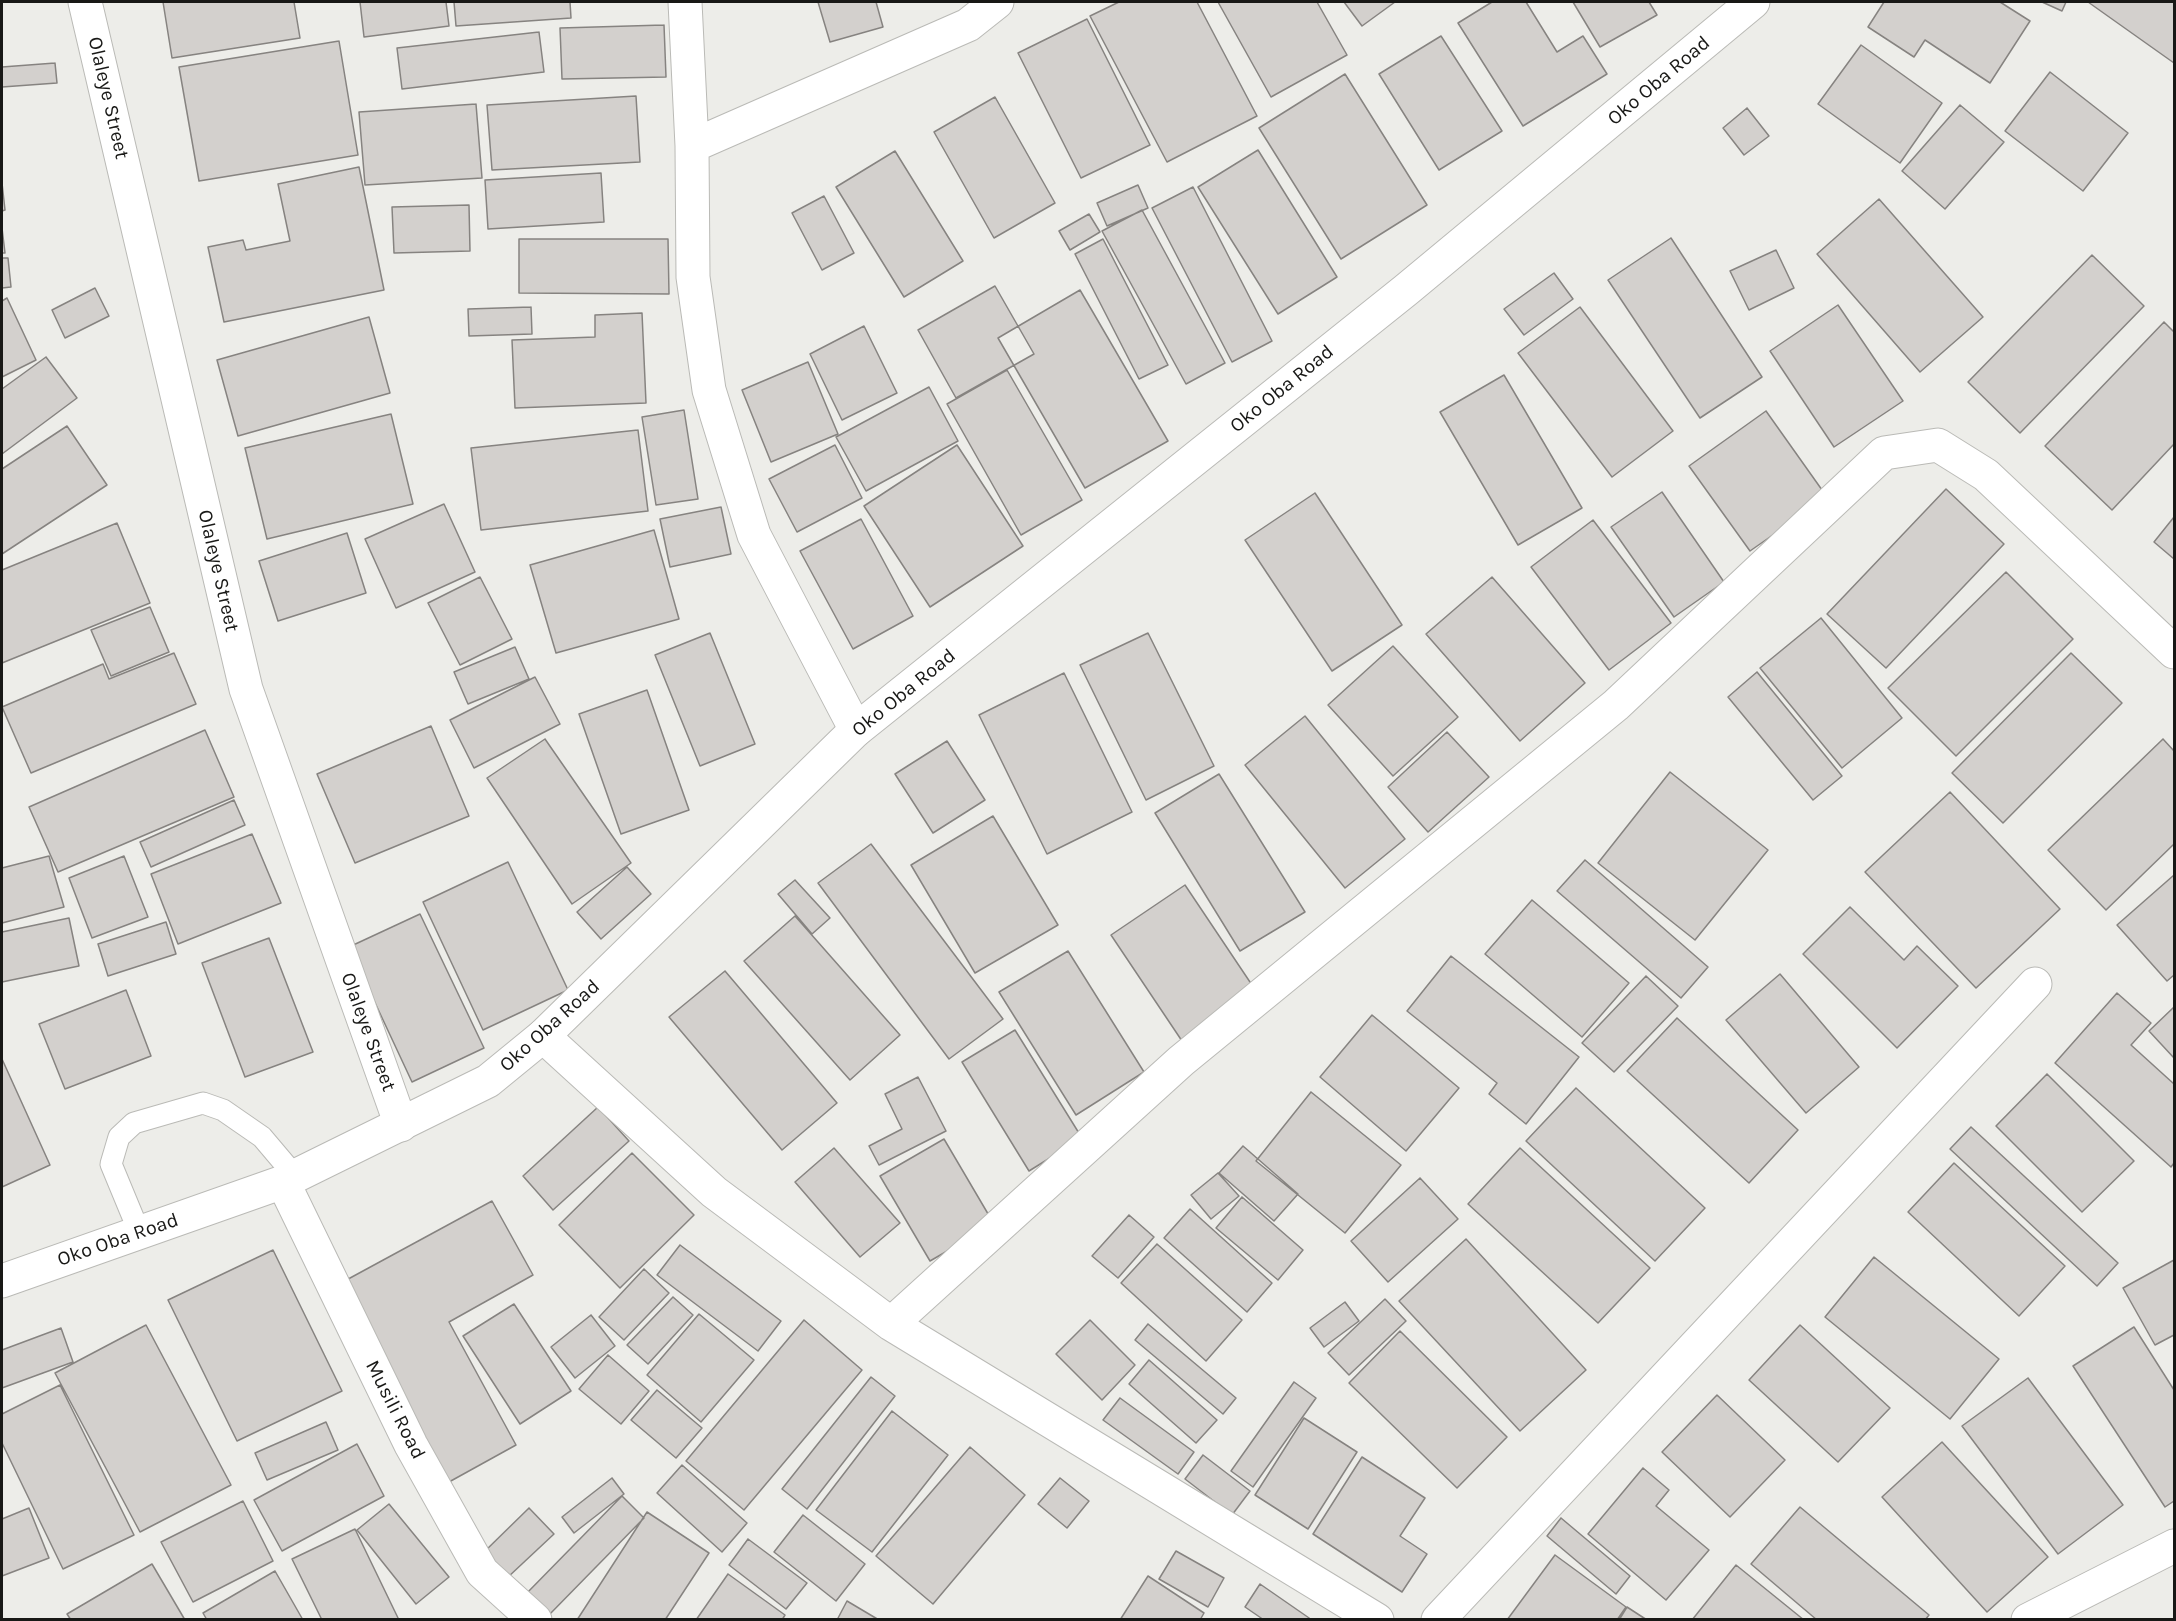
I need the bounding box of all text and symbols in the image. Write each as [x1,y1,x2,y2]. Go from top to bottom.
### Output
street label: Oko Oba Road [1603,31,1715,131]
street label: Olaleye Street [82,35,134,161]
street label: Oko Oba Road [1225,340,1339,438]
street label: Olaleye Street [192,508,244,634]
street label: Oko Oba Road [847,644,961,742]
street label: Olaleye Street [335,969,401,1095]
street label: Oko Oba Road [495,975,605,1077]
street label: Oko Oba Road [54,1208,182,1272]
street label: Musili Road [360,1356,430,1464]

